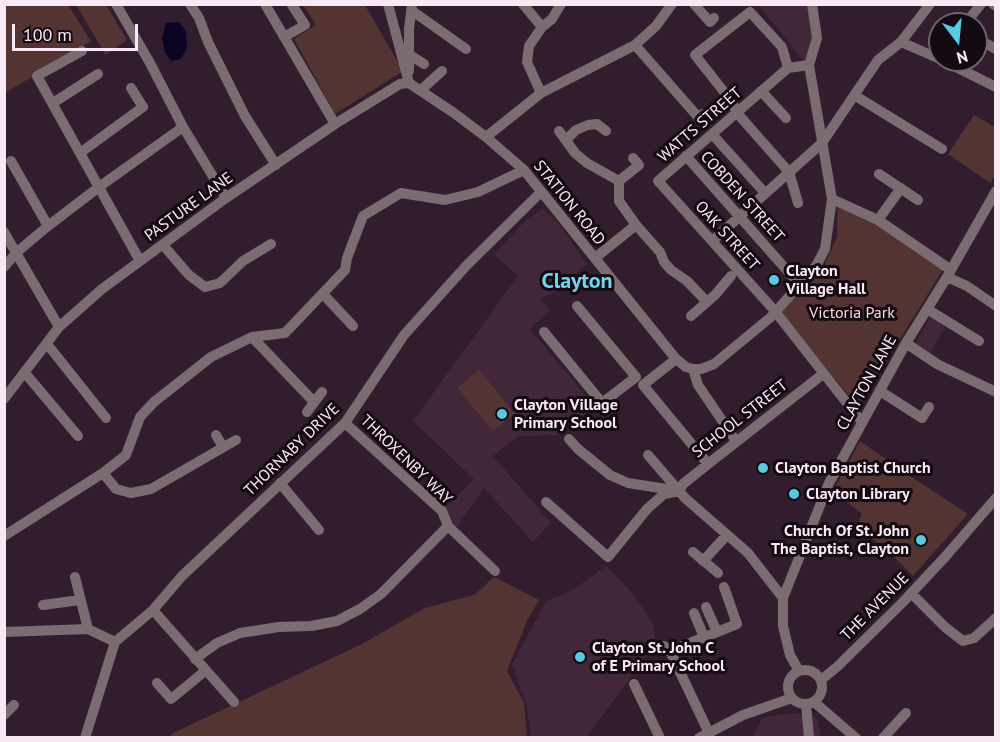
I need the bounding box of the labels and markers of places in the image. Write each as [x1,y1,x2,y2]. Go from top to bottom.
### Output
place label: Clayton Village Hall [786,261,866,299]
marker: Clayton Village Hall [767,273,781,287]
place label: Clayton Village Primary School [514,395,618,433]
marker: Clayton Village Primary School [495,407,509,421]
place label: Clayton Baptist Church [775,458,931,478]
marker: Clayton Baptist Church [756,461,770,475]
place label: Clayton Library [806,484,910,504]
marker: Clayton Library [787,487,801,501]
place label: Church Of St. John The Baptist, Clayton [771,521,909,559]
marker: Church Of St. John The Baptist, Clayton [914,533,928,547]
place label: Clayton St. John C of E Primary School [592,638,725,676]
marker: Clayton St. John C of E Primary School [573,650,587,664]

